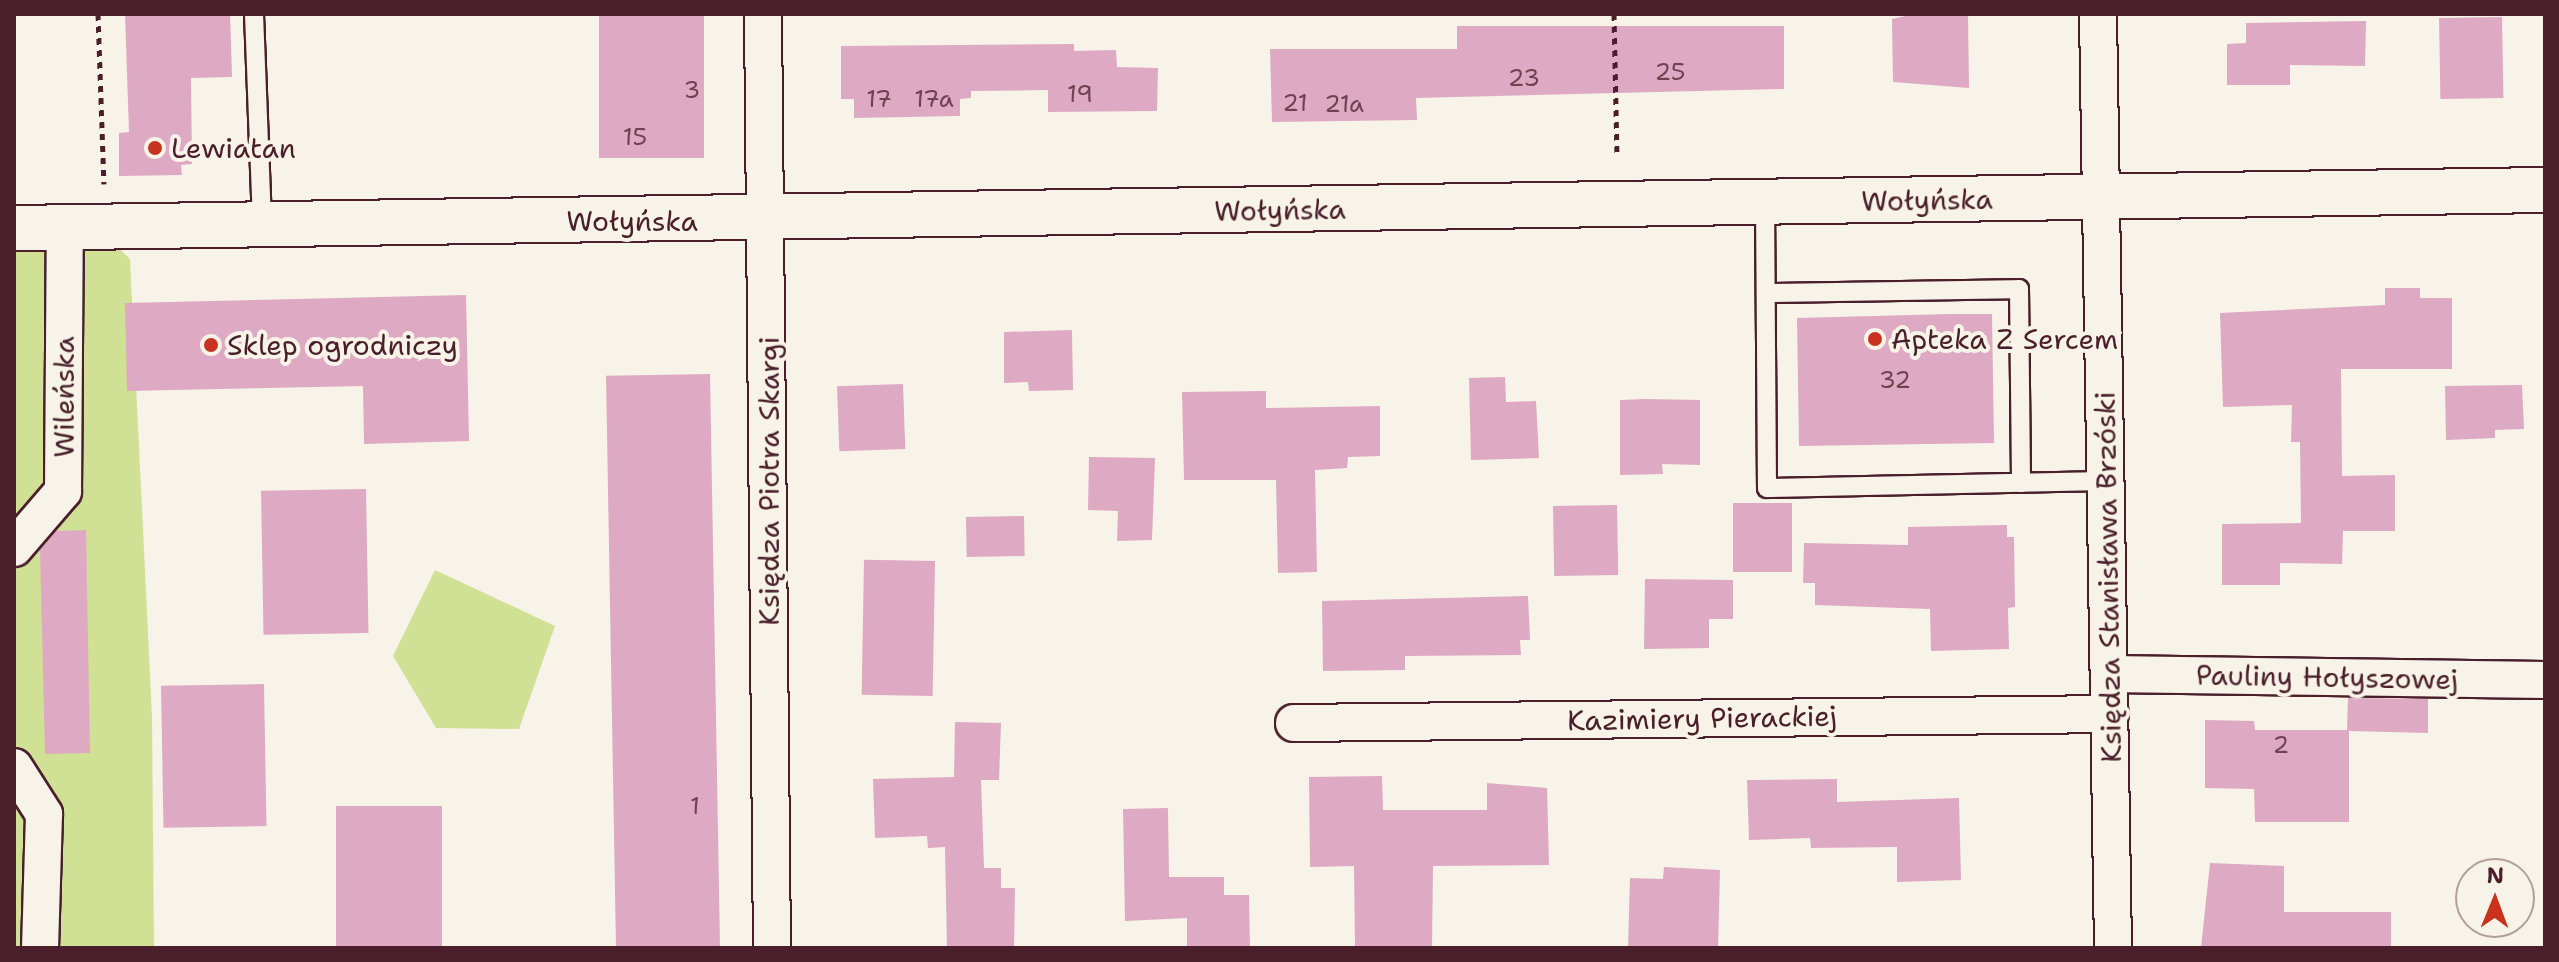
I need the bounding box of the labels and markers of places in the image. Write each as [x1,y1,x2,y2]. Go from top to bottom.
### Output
place label: Lewiatan [171,131,296,165]
marker: Lewiatan [146,139,164,157]
place label: Apteka Z Sercem [1891,322,2118,356]
place label: Sklep ogrodniczy [227,328,458,362]
marker: Apteka Z Sercem [1866,330,1884,348]
marker: Sklep ogrodniczy [202,336,220,354]

